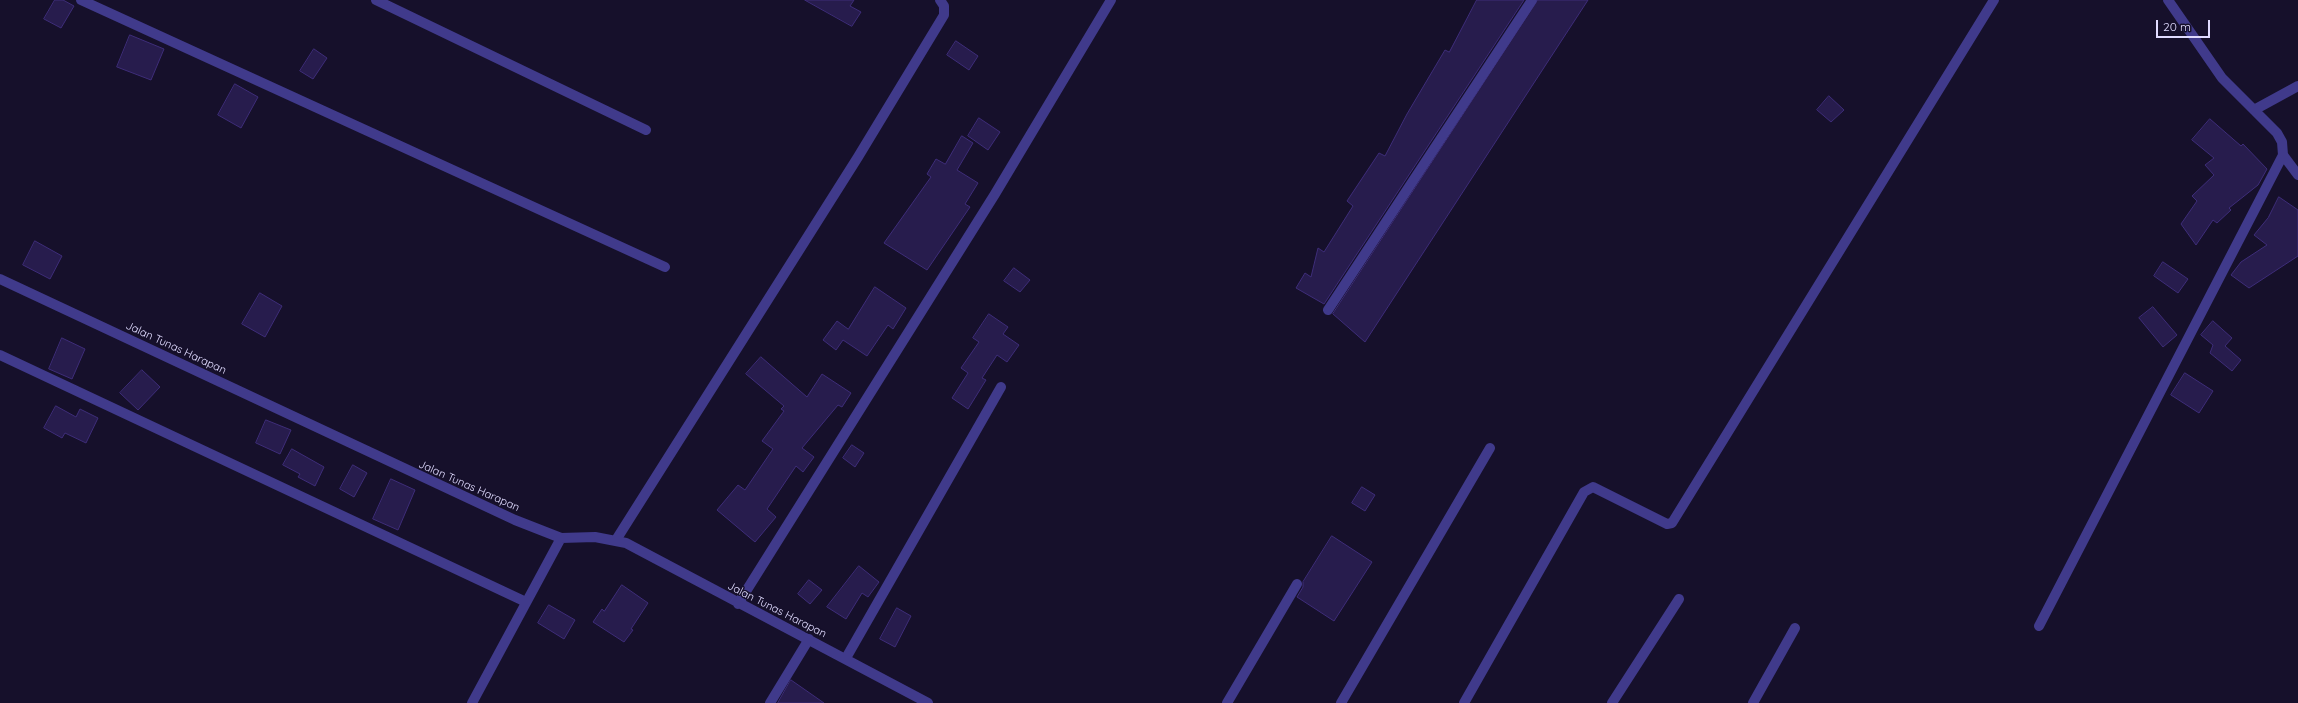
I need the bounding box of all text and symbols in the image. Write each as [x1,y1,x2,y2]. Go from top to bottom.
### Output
scale bar [2158,12,2212,38]
text: 20 m [2163,19,2191,34]
street label: Jalan Tunas Harapan [124,319,228,377]
street label: Jalan Tunas Harapan [416,458,522,514]
street label: Jalan Tunas Harapan [725,579,829,641]

